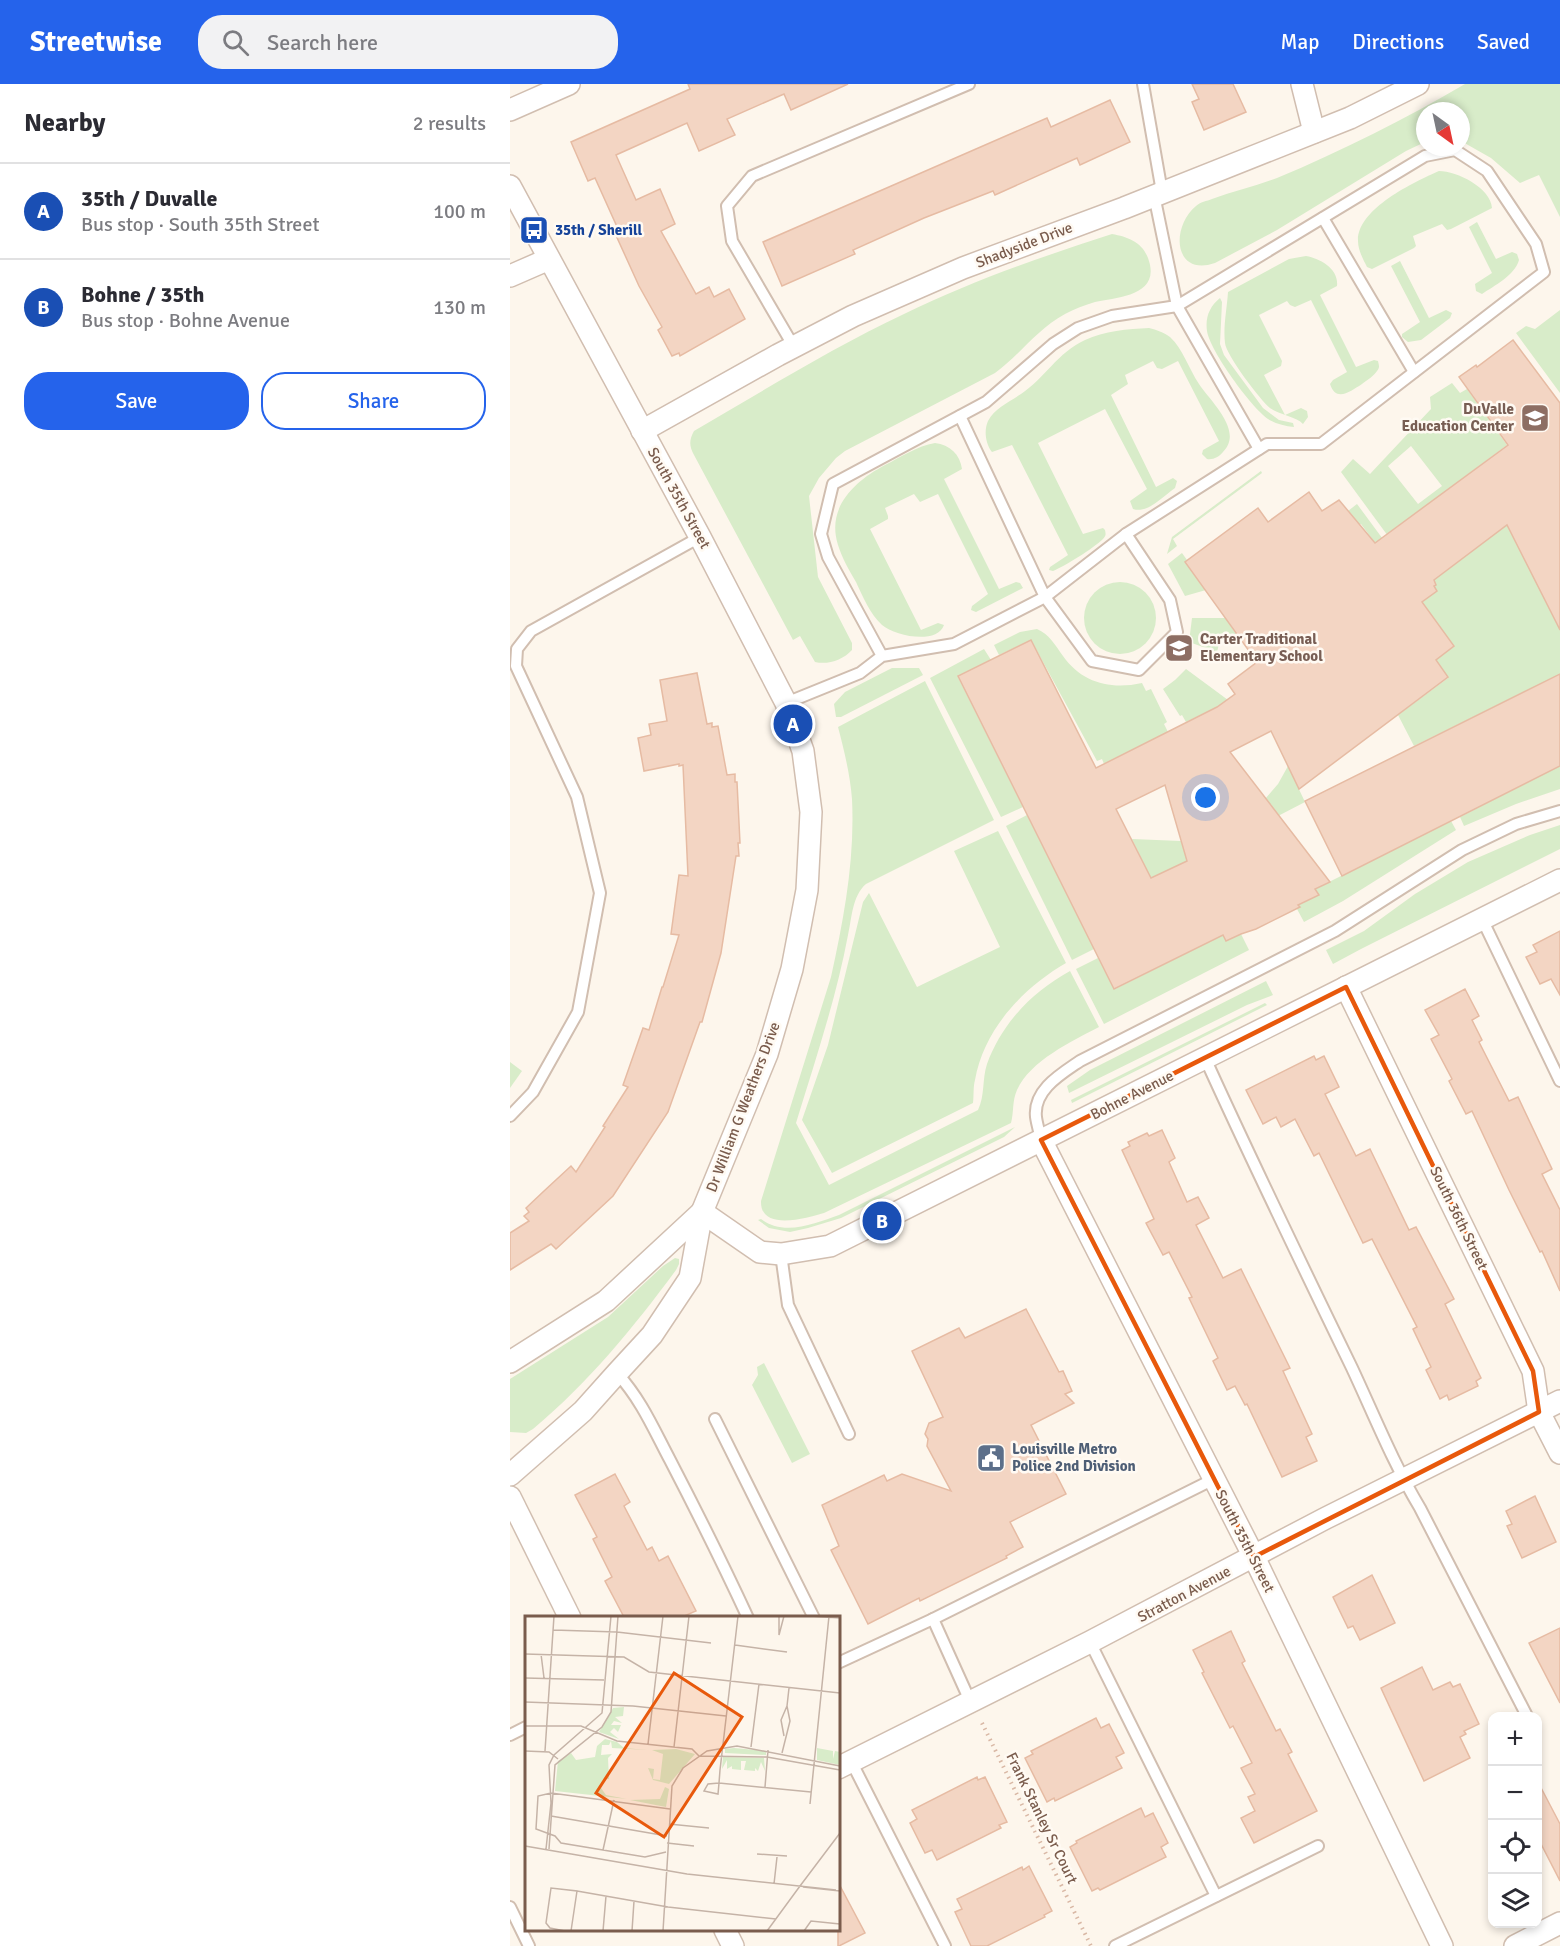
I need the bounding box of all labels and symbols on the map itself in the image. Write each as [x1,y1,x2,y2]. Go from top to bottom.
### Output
north arrow [1416,102,1470,156]
bus stop icon: 35th / Sherill [518,214,550,246]
street label: Shadyside Drive [973,218,1075,272]
place label: 35th / Sherill [555,221,643,239]
place label: DuValle Education Center [1402,400,1514,435]
school or university icon: DuValle Education Center [1519,402,1551,434]
street label: South 35th Street [644,444,714,552]
place label: Carter Traditional Elementary School [1200,630,1323,665]
school or university icon: Carter Traditional Elementary School [1163,632,1195,664]
pin: A [774,702,812,746]
your location [1191,783,1220,812]
street label: Dr William G Weathers Drive [702,1019,784,1195]
street label: Bohne Avenue [1087,1066,1177,1124]
street label: South 36th Street [1426,1163,1492,1273]
pin: B [862,1198,902,1244]
place label: Louisville Metro Police 2nd Division [1012,1440,1136,1475]
public building icon: Louisville Metro Police 2nd Division [975,1442,1007,1474]
street label: South 35th Street [1211,1487,1279,1595]
street label: Stratton Avenue [1134,1562,1234,1626]
inset map [525,1616,840,1931]
street label: Frank Stanley Sr Court [1002,1749,1082,1887]

